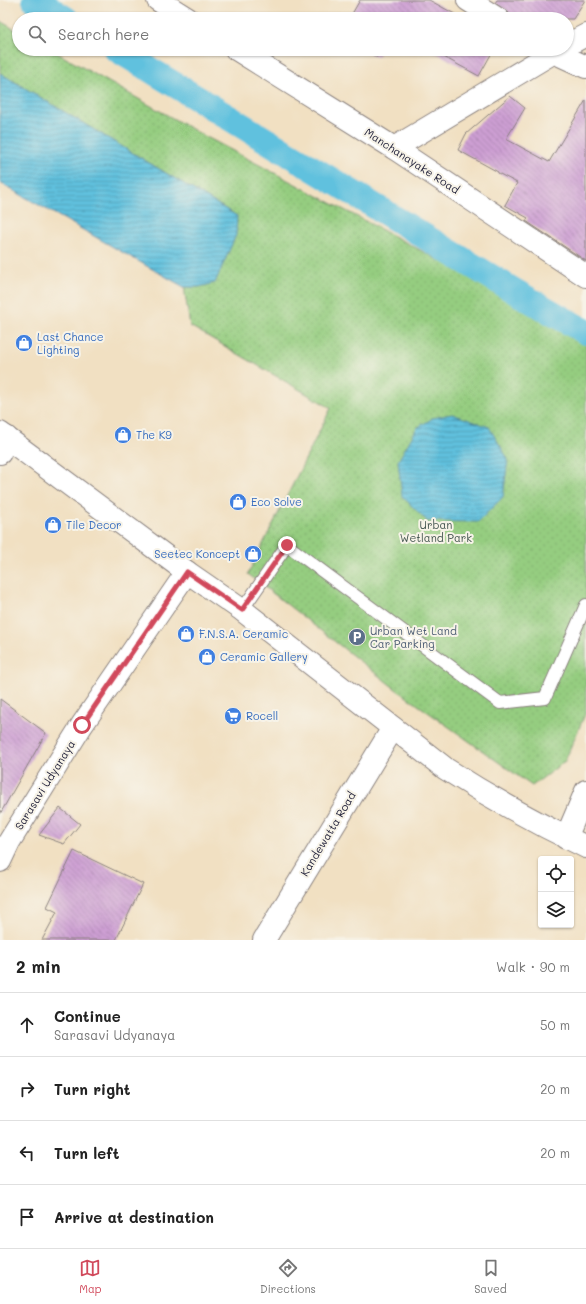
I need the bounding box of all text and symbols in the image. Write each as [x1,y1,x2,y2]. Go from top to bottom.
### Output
search box [12,12,574,56]
icon: search [26,23,48,45]
text: Search here [58,24,149,44]
street label: Manchanayake Road [362,124,463,197]
place label: Last Chance Lighting [37,329,104,357]
shop icon: Last Chance Lighting [14,333,34,353]
shop icon: The K9 [113,425,133,445]
place label: The K9 [136,427,172,442]
shop icon: Eco Solve [228,492,248,512]
place label: Eco Solve [251,494,302,509]
shop icon: Tile Decor [43,515,63,535]
place label: Tile Decor [66,517,121,532]
park label: Urban Wetland Park [400,517,472,545]
route end [278,536,296,554]
shop icon: Seetec Koncept [243,544,263,564]
place label: Seetec Koncept [154,546,240,561]
place label: Urban Wet Land Car Parking [370,623,457,651]
shop icon: F.N.S.A. Ceramic [176,624,196,644]
place label: F.N.S.A. Ceramic [199,626,288,641]
parking icon: Urban Wet Land Car Parking [347,627,367,647]
shop icon: Ceramic Gallery [197,647,217,667]
place label: Ceramic Gallery [220,649,308,664]
supermarket icon: Rocell [223,706,243,726]
place label: Rocell [246,708,278,723]
route start [73,716,91,734]
street label: Sarasavi Udyanaya [11,737,78,832]
street label: Kandewatta Road [296,789,359,879]
map controls [538,856,574,928]
button: locate [538,856,574,892]
button: layers [538,892,574,928]
text: 2 min [16,955,61,977]
text: Walk · 90 m [496,958,570,975]
text: Continue [54,1006,121,1026]
icon: ahead [16,1014,38,1036]
text: 50 m [540,1016,570,1033]
text: Sarasavi Udyanaya [54,1026,175,1043]
icon: right [16,1078,38,1100]
text: Turn right [54,1079,131,1099]
text: 20 m [540,1080,570,1097]
icon: left [16,1142,38,1164]
text: Turn left [54,1143,119,1163]
text: 20 m [540,1144,570,1161]
icon: arrive [16,1206,38,1228]
text: Arrive at destination [54,1207,214,1227]
tab: Map [79,1257,102,1296]
tab: Directions [260,1257,316,1296]
tab: Saved [474,1257,507,1296]

